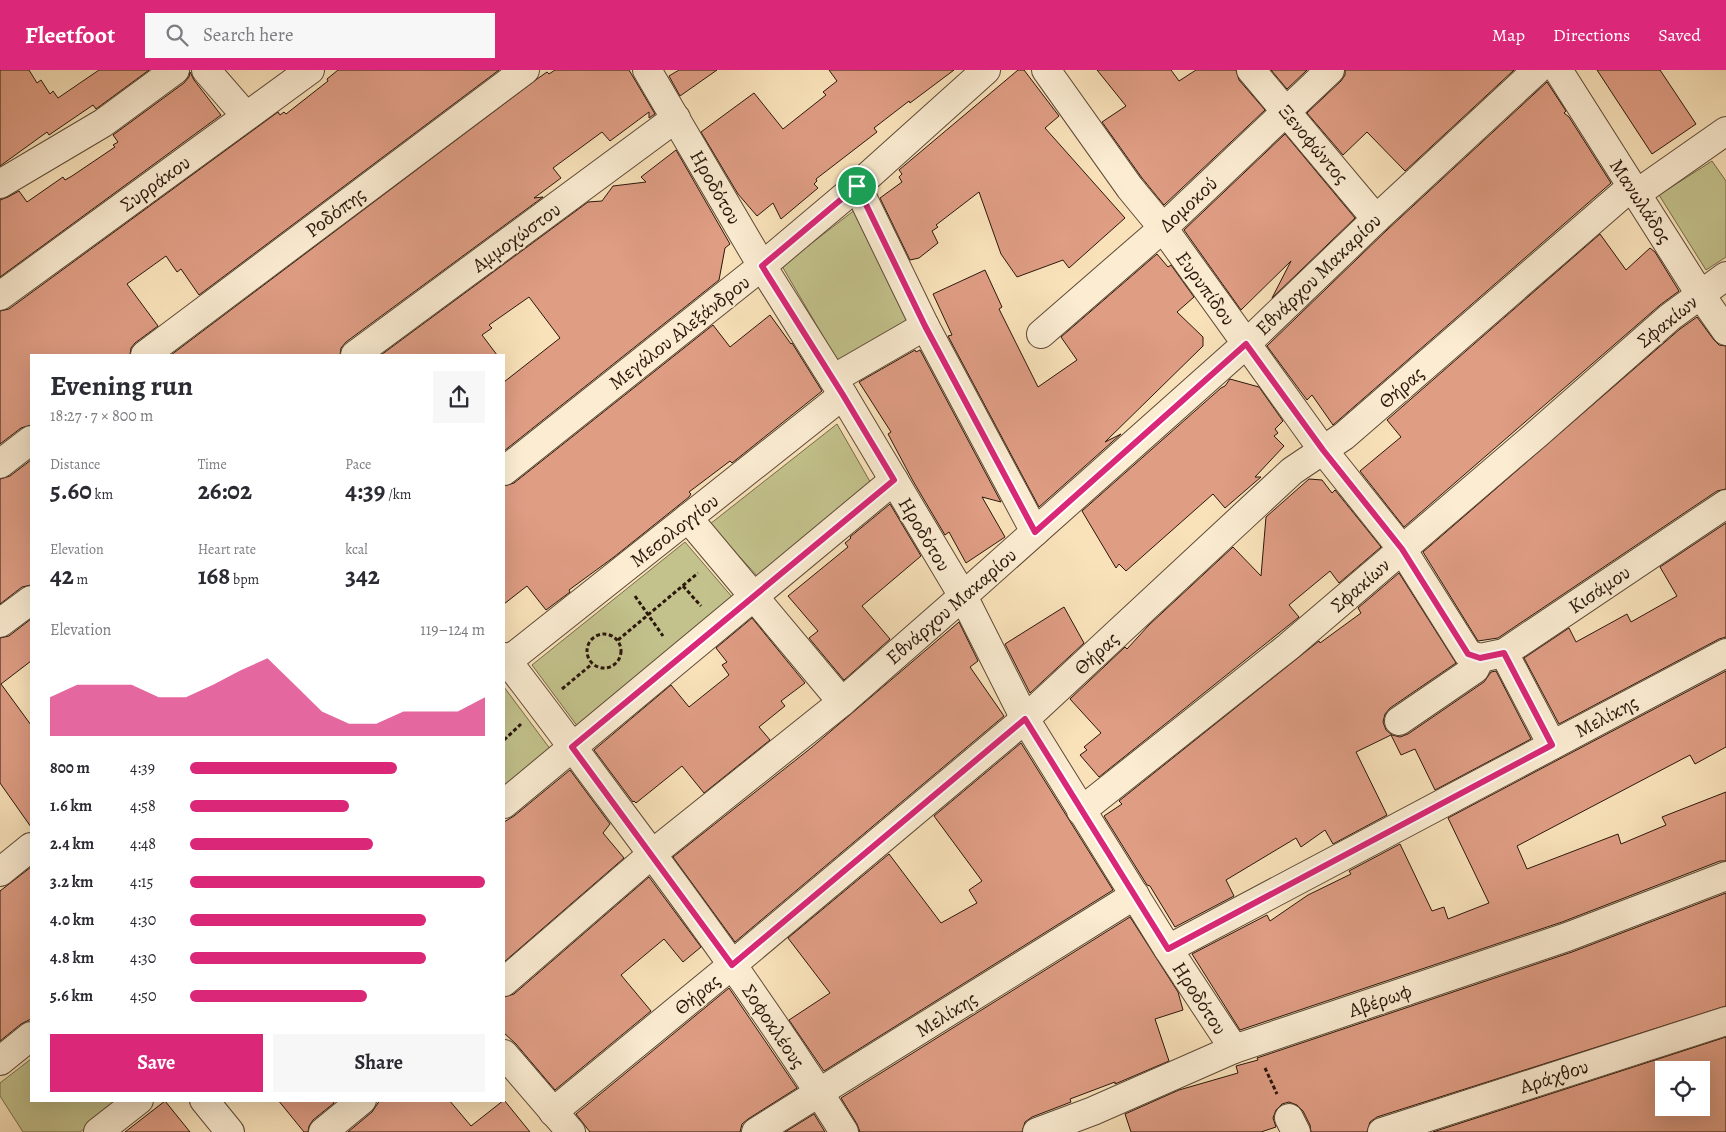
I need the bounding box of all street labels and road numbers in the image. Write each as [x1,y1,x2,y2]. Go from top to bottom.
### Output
street label: Ξενοφώντος [1272,99,1355,190]
street label: Ηροδότου [683,145,748,230]
street label: Συρράκου [115,149,196,218]
street label: Μανωλάδος [1603,154,1678,249]
street label: Δομοκού [1153,170,1223,238]
street label: Ροδόπης [300,181,371,244]
street label: Αμμοχώστου [466,196,566,279]
street label: Εθνάρχου Μακαρίου [1250,207,1387,341]
street label: Ευρυπίδου [1169,246,1242,331]
street label: Μεγάλου Αλεξάνδρου [603,269,755,396]
street label: Σφακίων [1631,289,1703,354]
street label: Θήρας [1373,360,1430,415]
street label: Μεσολογγίου [624,487,724,574]
street label: Ηροδότου [892,492,957,576]
street label: Εθνάρχου Μακαρίου [880,542,1023,671]
street label: Σφακίων [1325,552,1396,619]
street label: Κισάμου [1563,559,1636,620]
street label: Θήρας [1068,626,1125,681]
street label: Μελίκης [1570,689,1642,744]
street label: Ηροδότου [1166,957,1233,1040]
street label: Θήρας [669,967,726,1021]
street label: Αβέρωφ [1344,977,1415,1024]
street label: Σοφοκλέους [735,979,812,1074]
street label: Μελίκης [910,985,982,1044]
street label: Αράχθου [1515,1053,1592,1101]

